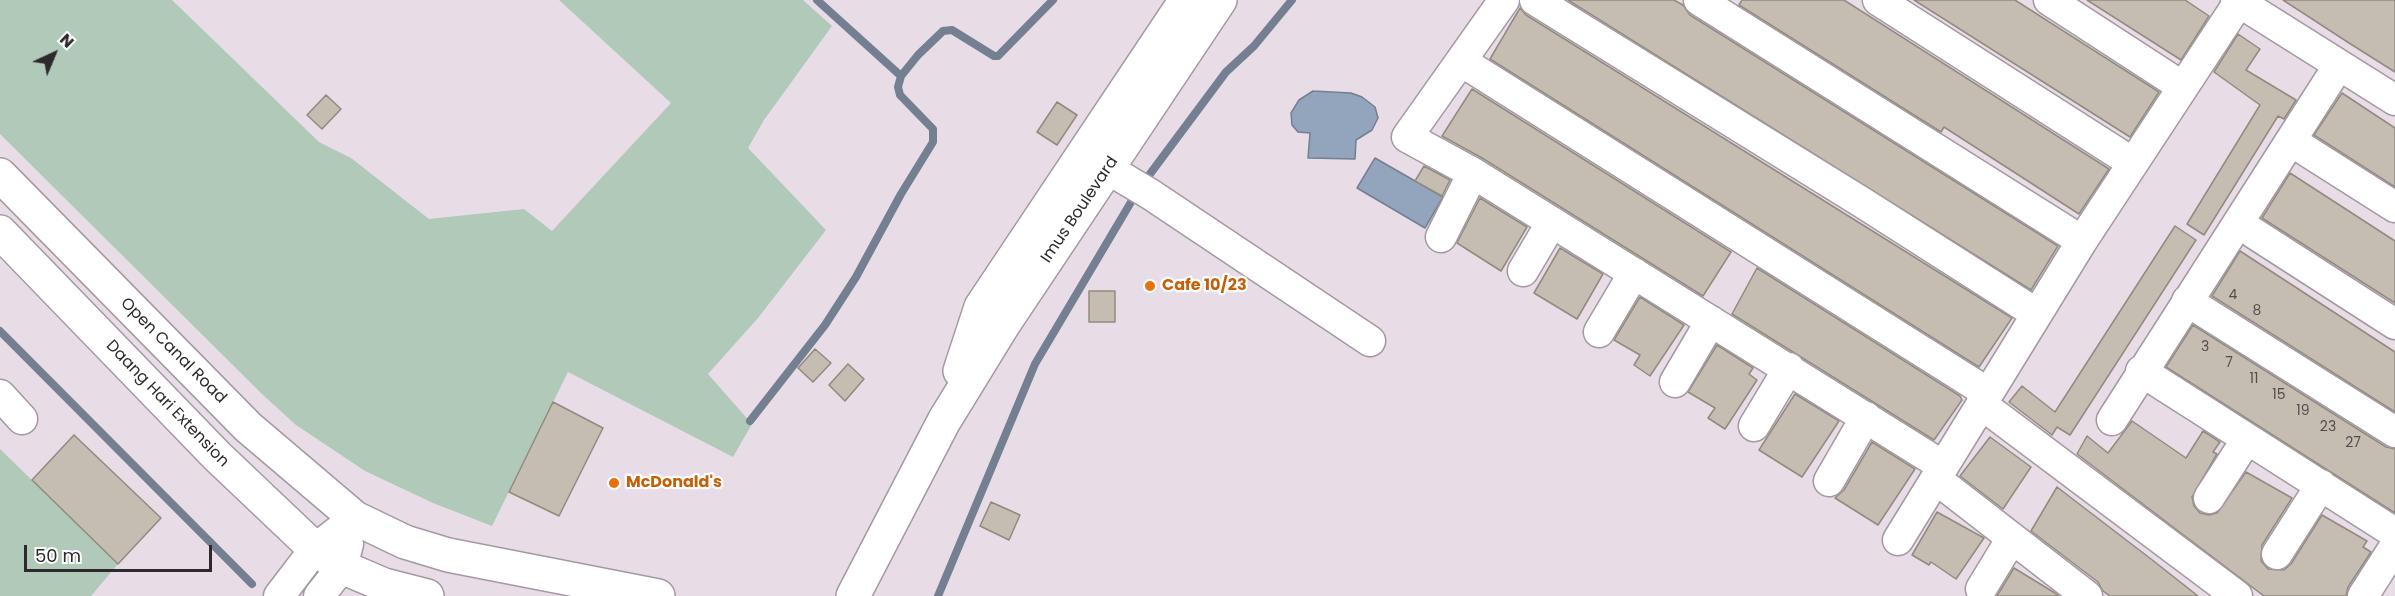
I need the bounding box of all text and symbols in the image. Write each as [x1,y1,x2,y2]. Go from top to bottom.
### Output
north arrow [24,24,84,84]
text: N [55,28,79,53]
street label: Imus Boulevard [1037,153,1123,267]
place label: Cafe 10/23 [1162,276,1247,296]
marker: Cafe 10/23 [1143,279,1157,293]
house number: 4 [2229,287,2237,303]
street label: Open Canal Road [116,294,230,408]
house number: 8 [2253,303,2261,319]
street label: Daang Hari Extension [101,337,233,471]
house number: 3 [2201,339,2209,355]
house number: 7 [2225,355,2233,371]
house number: 11 [2250,371,2258,387]
house number: 15 [2272,387,2286,403]
house number: 19 [2296,403,2310,419]
house number: 23 [2320,419,2336,435]
house number: 27 [2345,435,2361,451]
place label: McDonald's [626,473,722,493]
marker: McDonald's [607,476,621,490]
scale bar [27,533,214,571]
text: 50 m [35,543,81,568]

